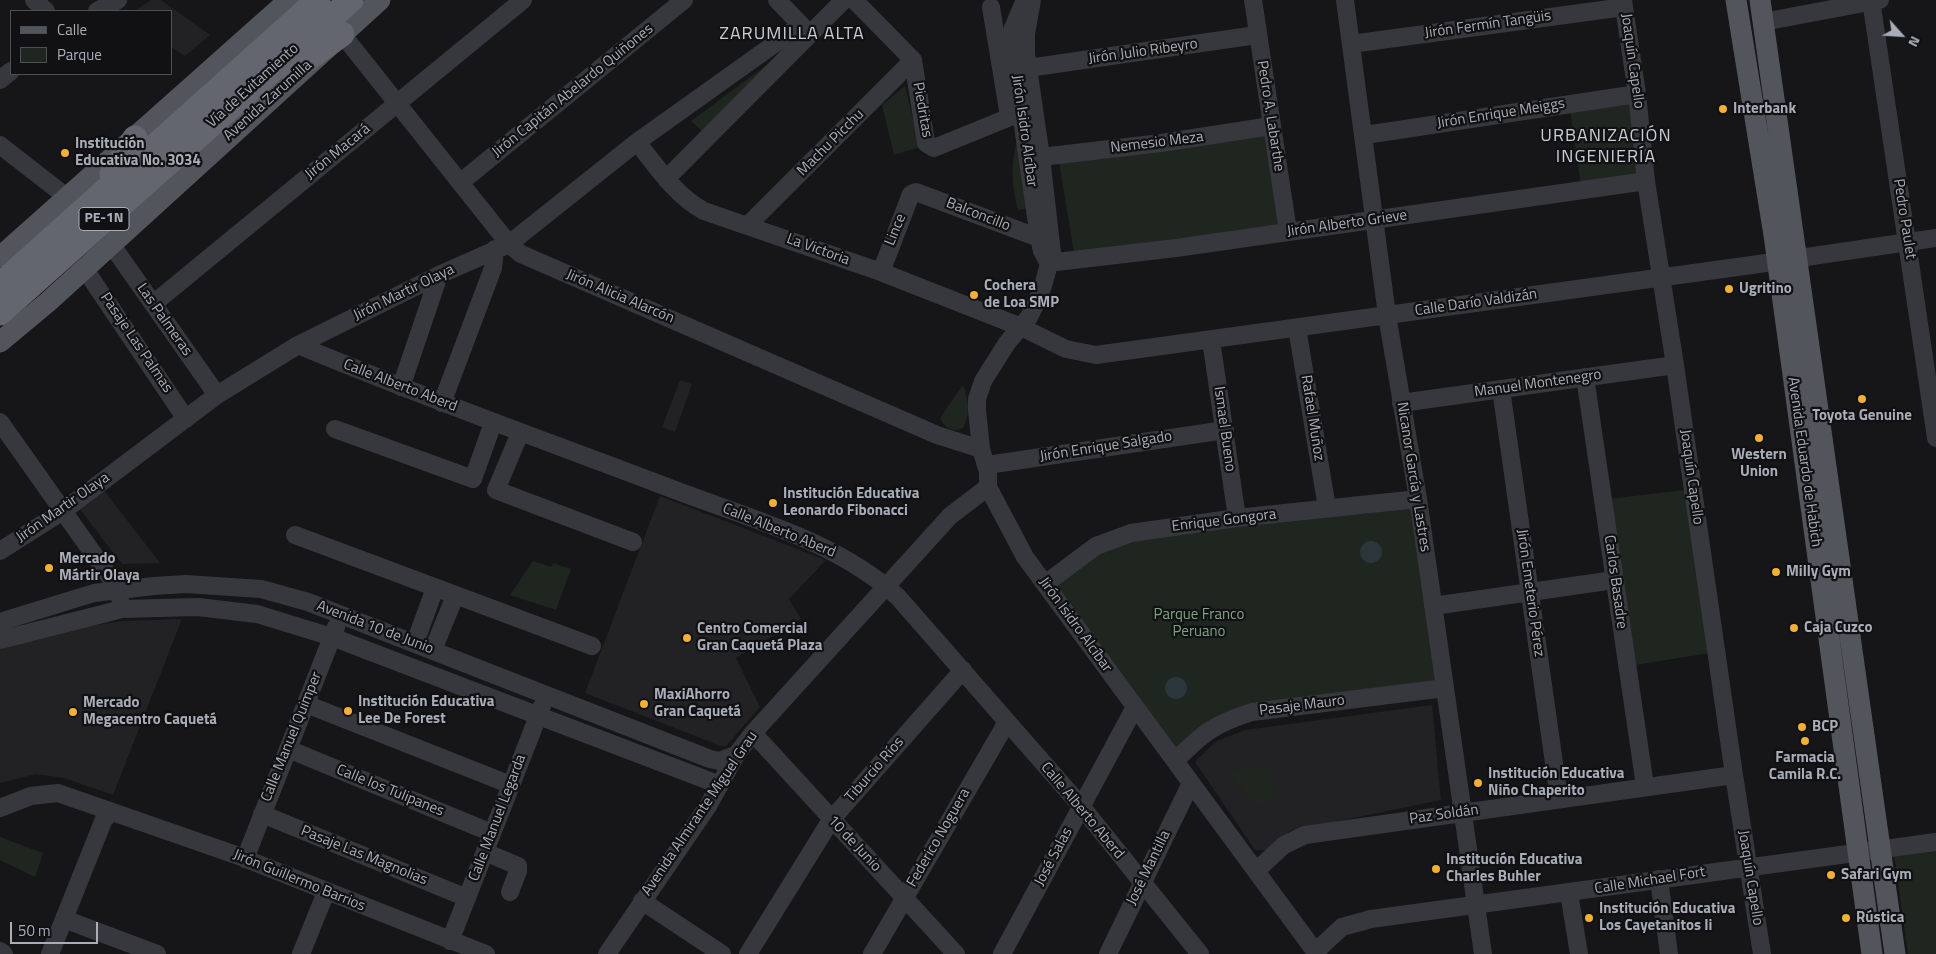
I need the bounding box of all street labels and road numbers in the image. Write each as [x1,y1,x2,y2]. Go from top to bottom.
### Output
street label: Jirón Fermín Tangüis [1424,7,1552,43]
street label: Joaquín Capello [1616,12,1648,110]
street label: Jirón Capitán Abelardo Quiñones [489,20,657,162]
street label: Jirón Julio Ribeyro [1087,35,1199,69]
street label: Vía de Evitamiento [203,40,303,132]
street label: Avenida Zarumilla [220,57,316,145]
street label: Pedro A. Labarthe [1252,59,1288,173]
street label: Jirón Isidro Alcíbar [1007,74,1041,188]
street label: Piedritas [908,81,936,139]
street label: Jirón Enrique Meiggs [1436,95,1566,133]
street label: Machu Picchu [794,106,868,180]
street label: Jirón Macará [302,120,374,184]
street label: Nemesio Meza [1109,128,1205,158]
street label: Pedro Paulet [1889,178,1919,260]
street label: Balconcillo [943,195,1013,235]
street label: Jirón Alberto Grieve [1286,207,1408,241]
road number: PE-1N [79,208,129,230]
street label: Lince [882,212,910,248]
street label: La Victoria [784,230,852,270]
street label: Jirón Martir Olaya [351,261,457,325]
street label: Jirón Alicia Alarcón [563,266,677,328]
street label: Las Palmeras [132,280,196,360]
street label: Calle Darío Valdizán [1414,286,1538,320]
street label: Pasaje Las Palmas [96,290,176,396]
street label: Calle Alberto Aberd [341,356,459,416]
street label: Manuel Montenegro [1473,366,1603,402]
street label: Rafael Muñoz [1296,374,1328,462]
street label: Avenida Eduardo de Habich [1783,376,1825,548]
street label: Ismael Bueno [1209,385,1239,473]
street label: Nicanor García y Lastres [1392,401,1434,553]
street label: Jirón Enrique Salgado [1039,428,1173,466]
street label: Joaquín Capello [1675,428,1707,526]
street label: Jirón Martir Olaya [13,469,113,547]
street label: Calle Alberto Aberd [720,500,838,562]
street label: Enrique Gongora [1171,506,1277,536]
street label: Jirón Emeterio Pérez [1512,528,1548,658]
street label: Carlos Basadre [1600,534,1630,630]
street label: Jirón Isidro Alcíbar [1034,574,1116,676]
street label: Avenida 10 de Junio [314,597,436,659]
street label: Calle Manuel Quimper [258,670,326,804]
street label: Pasaje Mauro [1258,692,1346,720]
street label: Avenida Almirante Miguel Grau [638,728,762,900]
street label: Tiburcio Ríos [842,734,908,806]
street label: Calle Manuel Legarda [466,752,530,884]
street label: Calle Alberto Aberd [1036,759,1128,863]
street label: Calle los Tulipanes [334,761,446,821]
street label: Federico Noguera [904,786,974,890]
street label: Paz Soldán [1408,801,1480,829]
street label: 10 de Junio [823,812,885,876]
street label: Pasaje Las Magnolias [298,822,430,890]
street label: José Salas [1031,825,1077,889]
street label: José Mantilla [1123,828,1175,908]
street label: Joaquín Capello [1734,829,1766,927]
street label: Jirón Guillermo Barrios [230,846,368,916]
street label: Calle Michael Fort [1593,863,1707,899]

